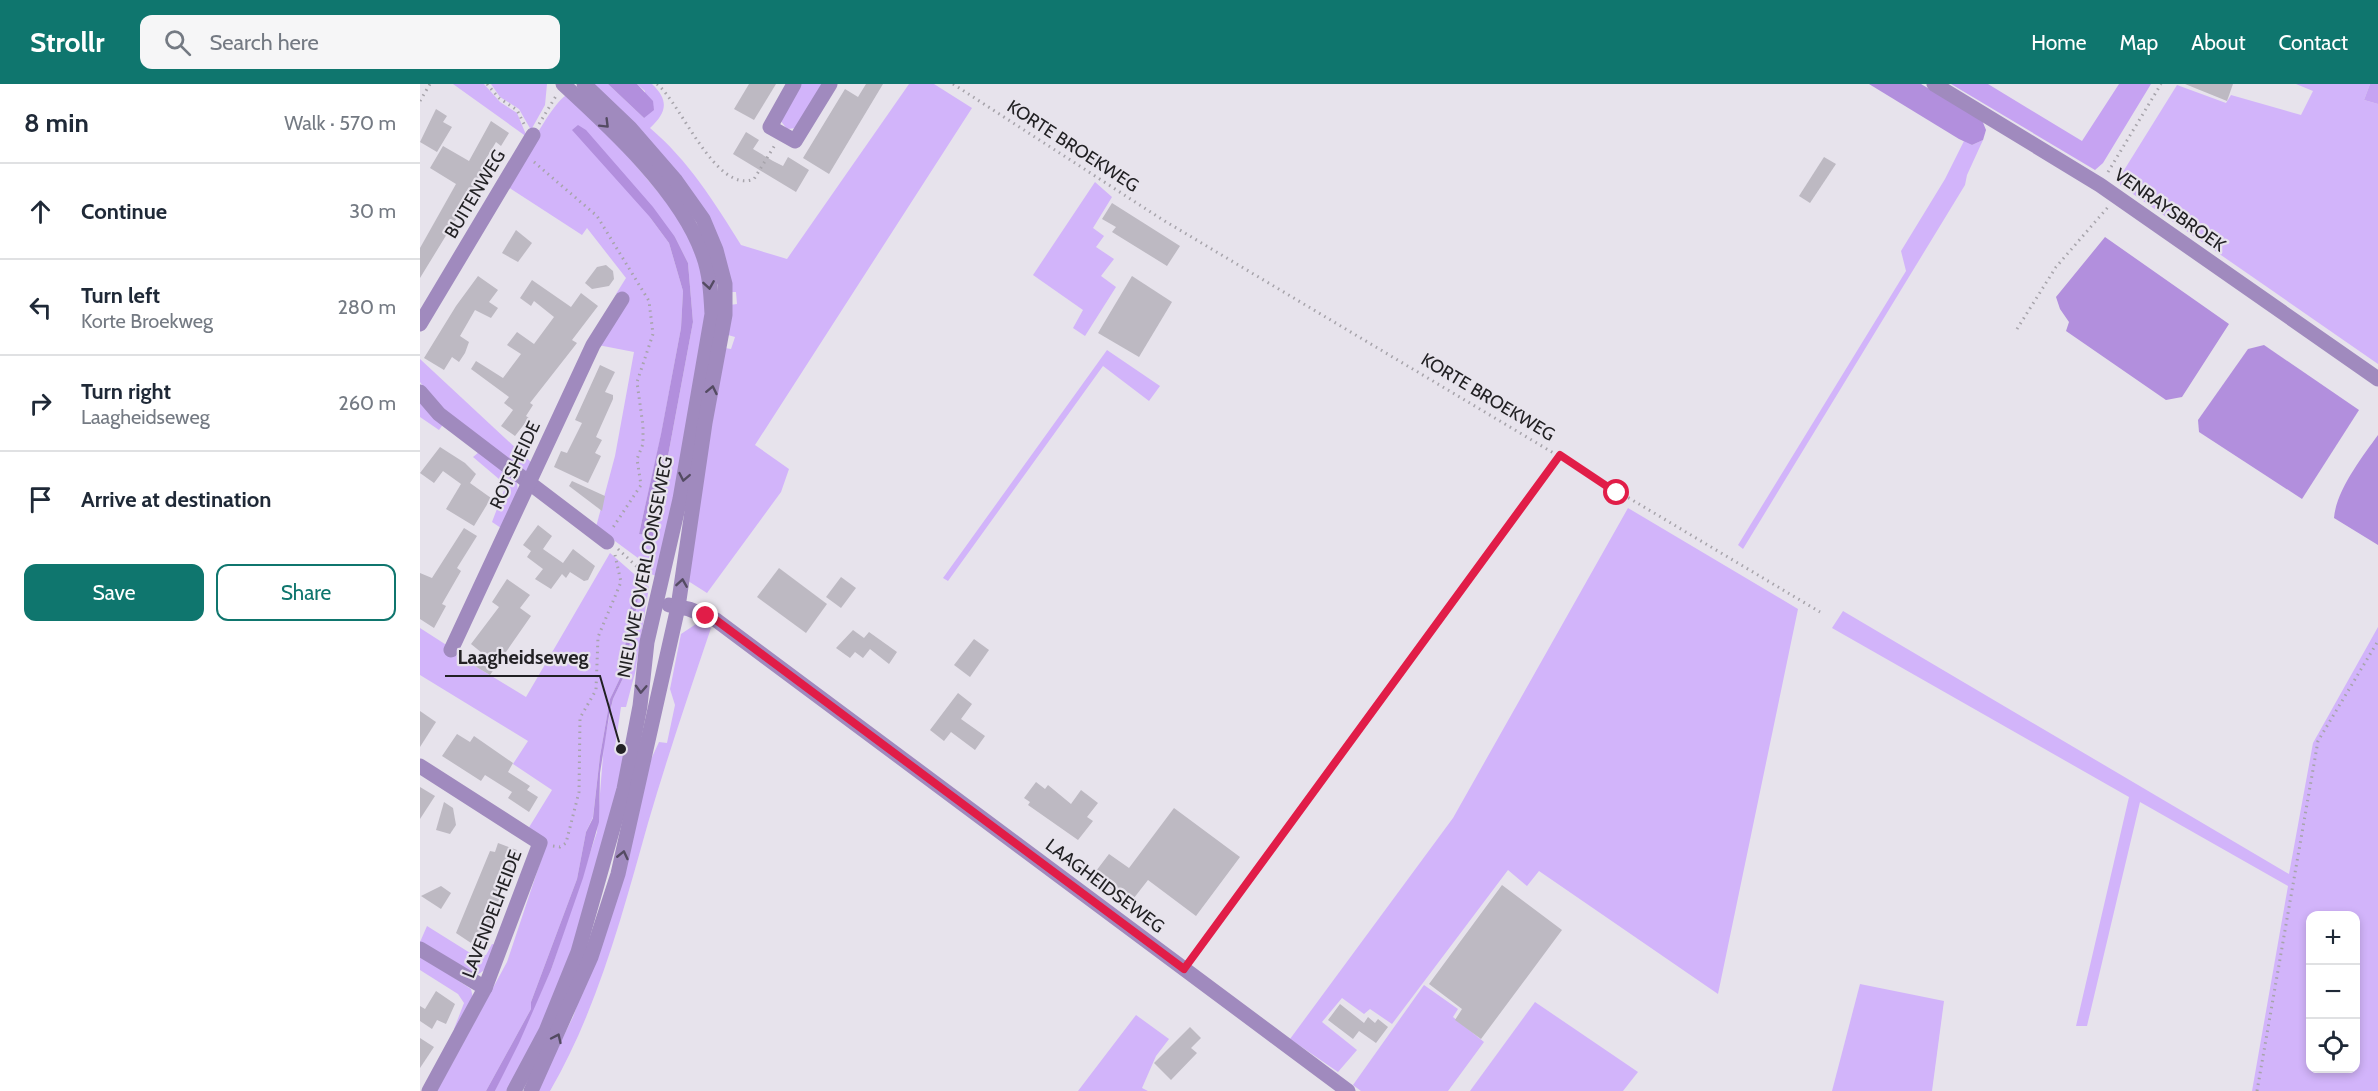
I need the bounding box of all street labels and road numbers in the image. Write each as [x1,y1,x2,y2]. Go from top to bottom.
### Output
street label: KORTE BROEKWEG [1003,95,1143,197]
street label: BUITENWEG [440,146,510,242]
street label: VENRAYSBROEK [2110,163,2231,257]
street label: KORTE BROEKWEG [1417,348,1559,446]
street label: ROTSHEIDE [485,417,545,513]
street label: NIEUWE OVERLOONSEWEG [613,454,677,680]
street label: LAAGHEIDSEWEG [1041,834,1169,938]
street label: LAVENDELHEIDE [457,847,527,981]

